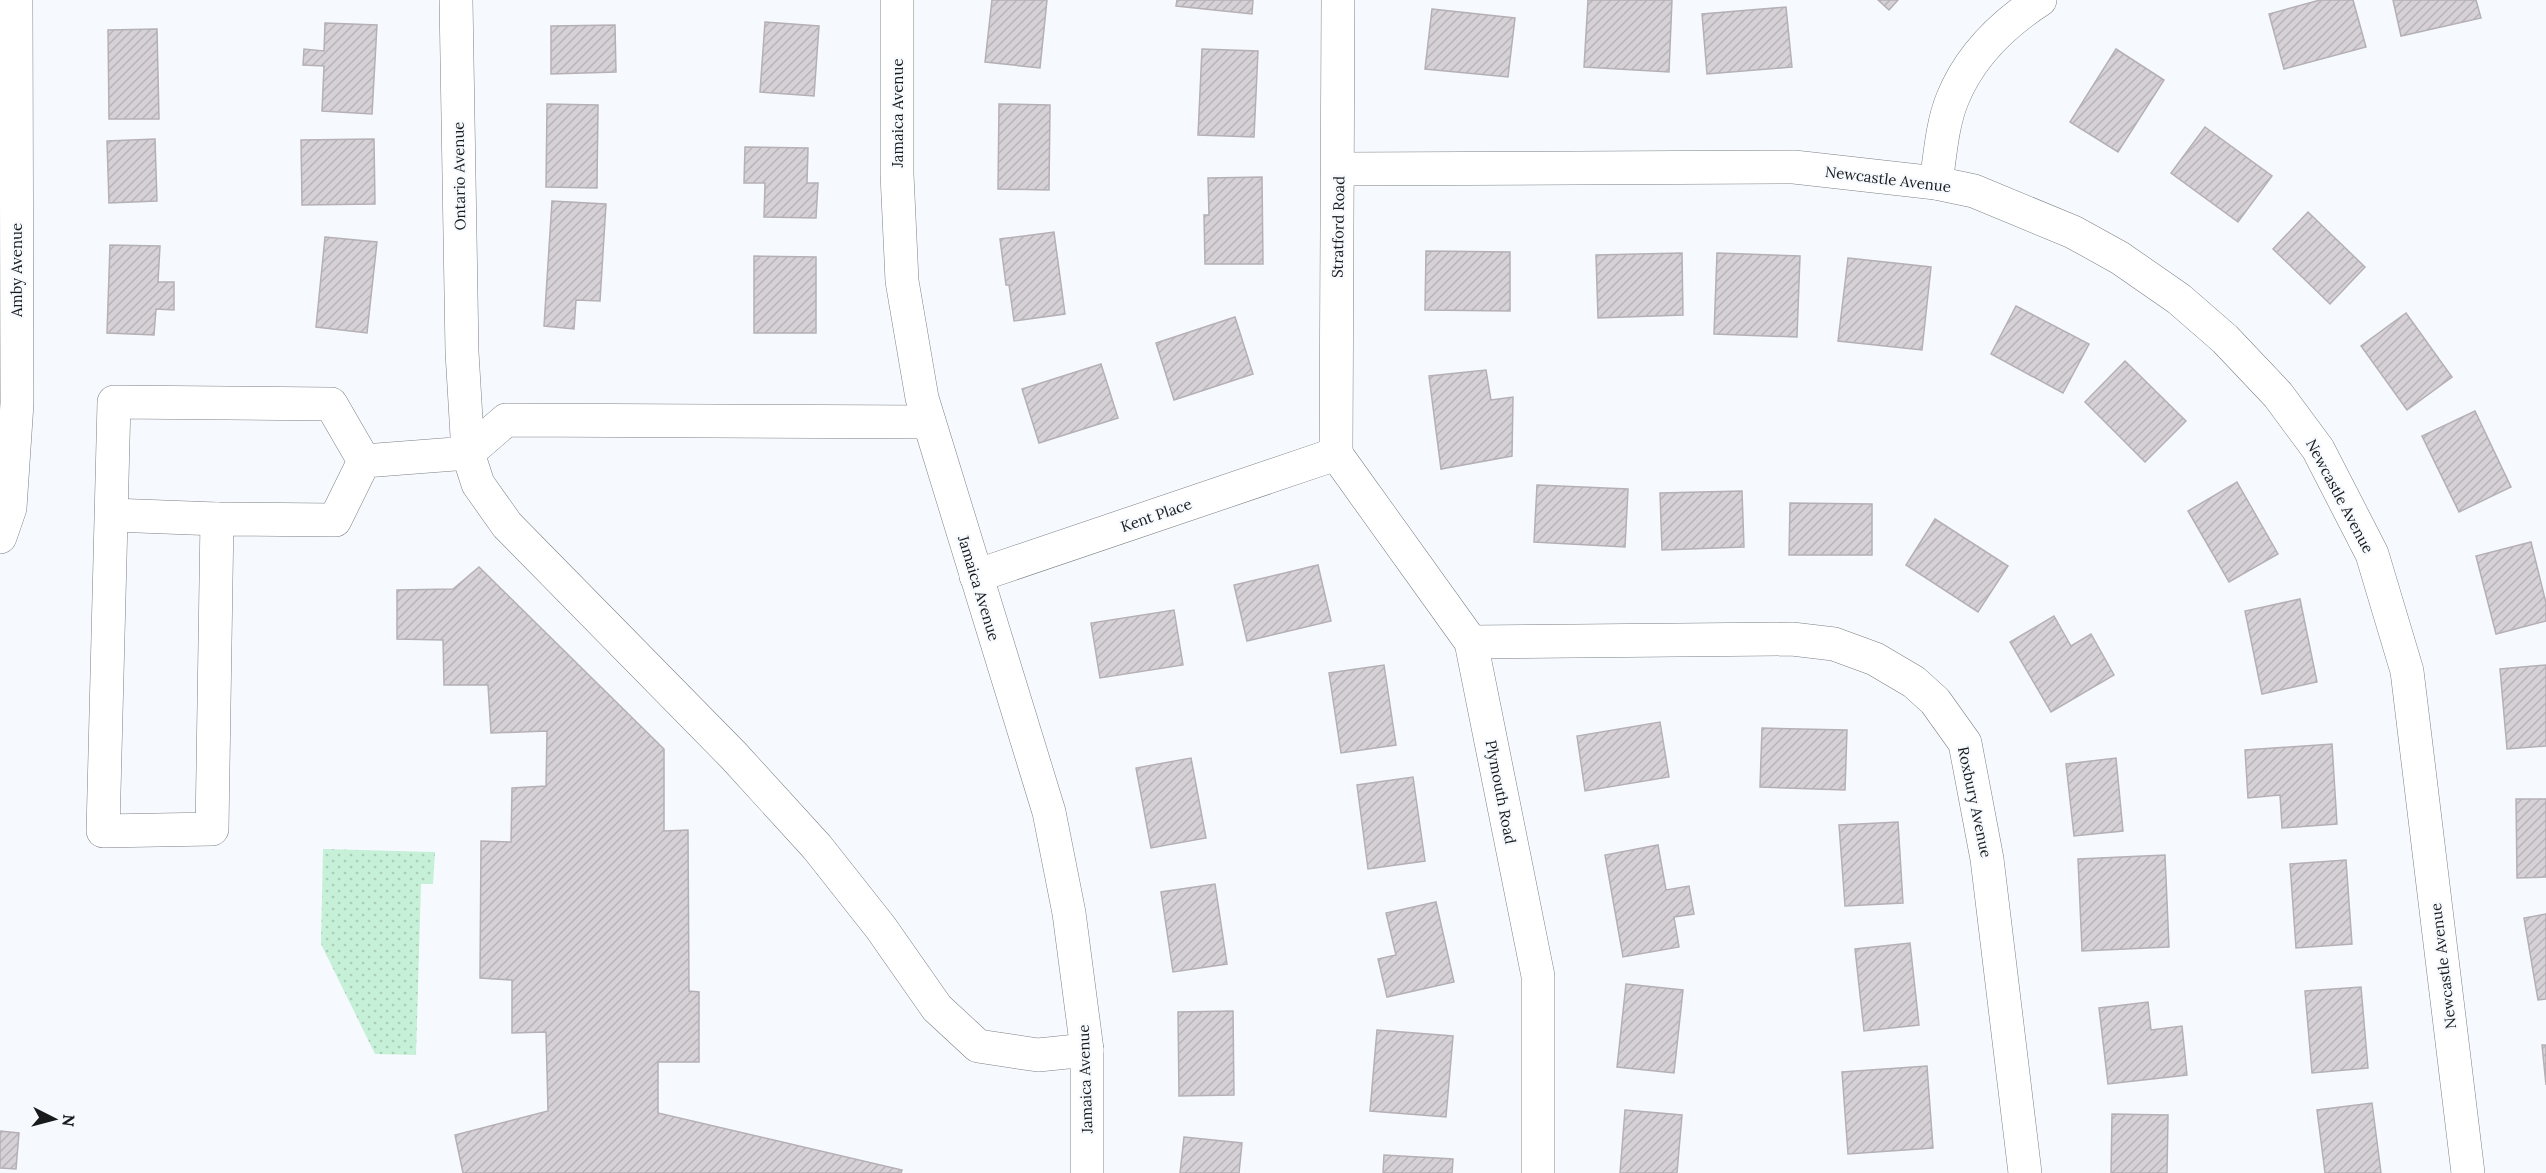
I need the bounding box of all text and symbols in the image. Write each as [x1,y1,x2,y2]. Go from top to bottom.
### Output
street label: Jamaica Avenue [888,58,907,169]
street label: Ontario Avenue [449,121,469,231]
street label: Newcastle Avenue [1824,162,1952,196]
street label: Stratford Road [1328,176,1348,278]
street label: Amby Avenue [7,223,26,318]
street label: Newcastle Avenue [2302,436,2378,556]
street label: Kent Place [1118,494,1194,536]
street label: Jamaica Avenue [954,532,1004,643]
street label: Plymouth Road [1482,738,1520,846]
street label: Roxbury Avenue [1954,745,1996,859]
street label: Newcastle Avenue [2426,902,2460,1030]
street label: Jamaica Avenue [1074,1024,1096,1135]
north arrow [24,1089,84,1149]
text: N [58,1113,80,1128]

